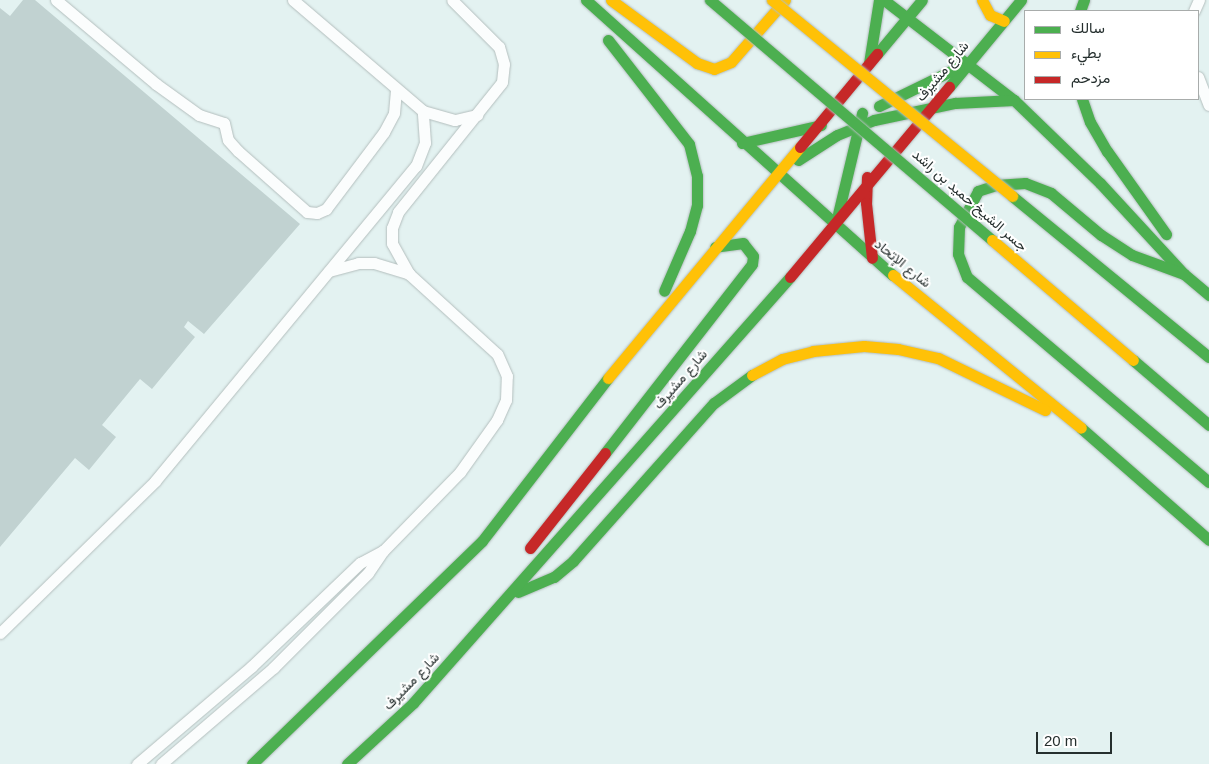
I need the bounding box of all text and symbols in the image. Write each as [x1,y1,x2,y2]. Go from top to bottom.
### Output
legend [1024,10,1199,100]
text: سالك [1071,19,1105,36]
street label: شارع مشيرف [912,37,972,105]
text: بطيء [1071,44,1101,61]
text: مزدحم [1071,69,1110,86]
street label: جسر الشيخ حميد بن راشد [909,146,1031,254]
street label: شارع الإتحاد [872,235,934,291]
street label: شارع مشيرف [650,346,710,412]
street label: شارع مشيرف [379,649,443,713]
scale bar [1039,722,1115,754]
text: 20 m [1044,732,1077,749]

